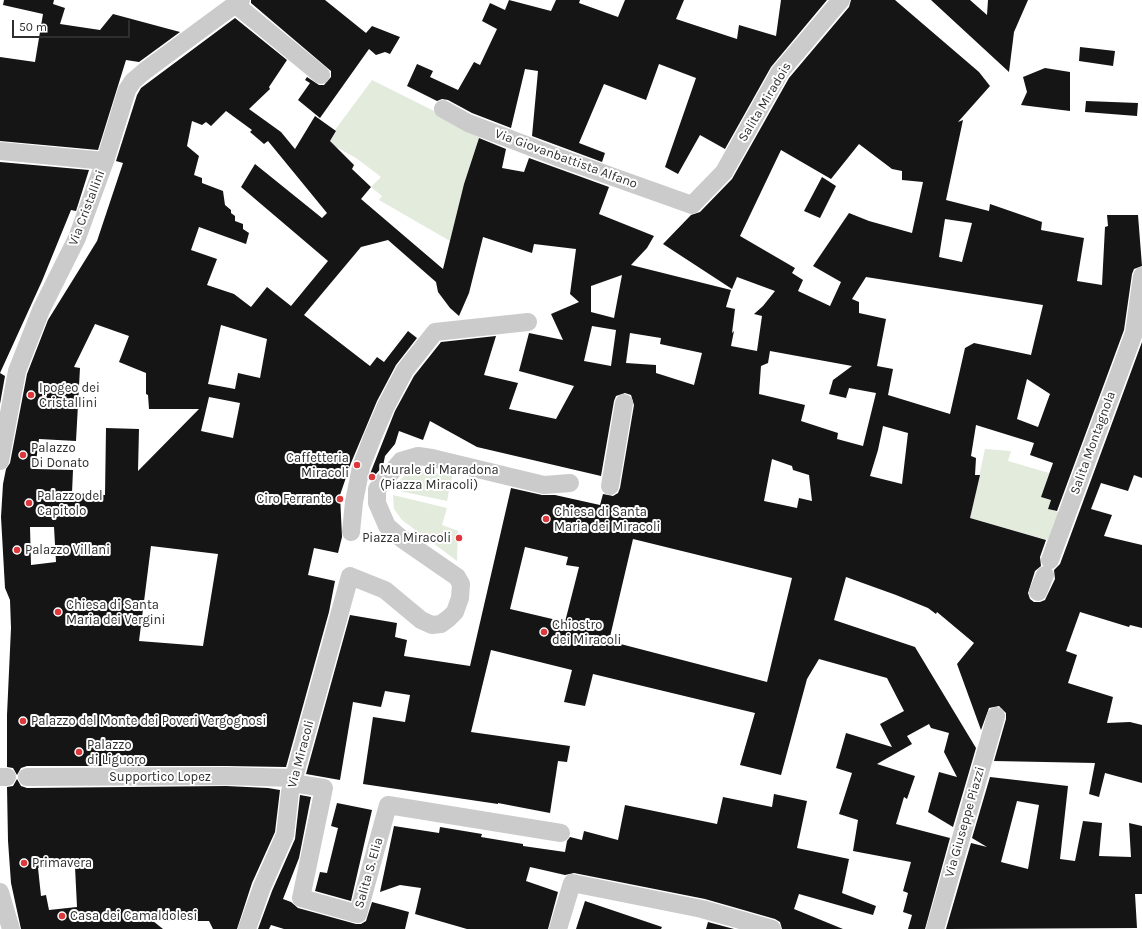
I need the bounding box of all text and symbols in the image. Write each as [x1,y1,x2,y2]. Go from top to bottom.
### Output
scale bar [14,12,132,38]
text: 50 m [19,20,47,34]
street label: Salita Miradois [735,59,795,145]
street label: Via Giovanbattista Alfano [493,126,639,192]
street label: Via Cristallini [65,168,109,248]
place label: Ipogeo dei Cristallini [39,380,100,411]
street label: Salita Montagnola [1067,389,1119,497]
marker: Ipogeo dei Cristallini [26,390,36,400]
place label: Palazzo Di Donato [31,440,89,471]
marker: Palazzo Di Donato [18,450,28,460]
place label: Caffetteria Miracoli [286,450,349,481]
marker: Caffetteria Miracoli [352,460,362,470]
place label: Murale di Maradona (Piazza Miracoli) [380,462,499,493]
marker: Murale di Maradona (Piazza Miracoli) [367,472,377,482]
place label: Palazzo del Capitolo [37,488,103,519]
place label: Ciro Ferrante [256,491,332,507]
marker: Ciro Ferrante [335,494,345,504]
marker: Palazzo del Capitolo [24,498,34,508]
place label: Chiesa di Santa Maria dei Miracoli [554,504,660,535]
marker: Chiesa di Santa Maria dei Miracoli [541,514,551,524]
place label: Piazza Miracoli [362,530,451,546]
marker: Piazza Miracoli [454,533,464,543]
place label: Palazzo Villani [25,542,110,558]
marker: Palazzo Villani [12,545,22,555]
place label: Chiesa di Santa Maria dei Vergini [66,597,165,628]
marker: Chiesa di Santa Maria dei Vergini [53,607,63,617]
place label: Chiostro dei Miracoli [552,617,621,648]
marker: Chiostro dei Miracoli [539,627,549,637]
place label: Palazzo del Monte dei Poveri Vergognosi [31,713,266,729]
marker: Palazzo del Monte dei Poveri Vergognosi [18,716,28,726]
street label: Via Miracoli [284,718,318,790]
place label: Palazzo di Liguoro [87,737,146,768]
marker: Palazzo di Liguoro [74,747,84,757]
street label: Via Giuseppe Piazzi [942,765,988,879]
street label: Supportico Lopez [109,769,211,785]
street label: Salita S. Elia [351,836,387,910]
place label: Primavera [32,855,92,871]
marker: Primavera [19,858,29,868]
place label: Casa dei Camaldolesi [70,908,197,924]
marker: Casa dei Camaldolesi [57,911,67,921]

